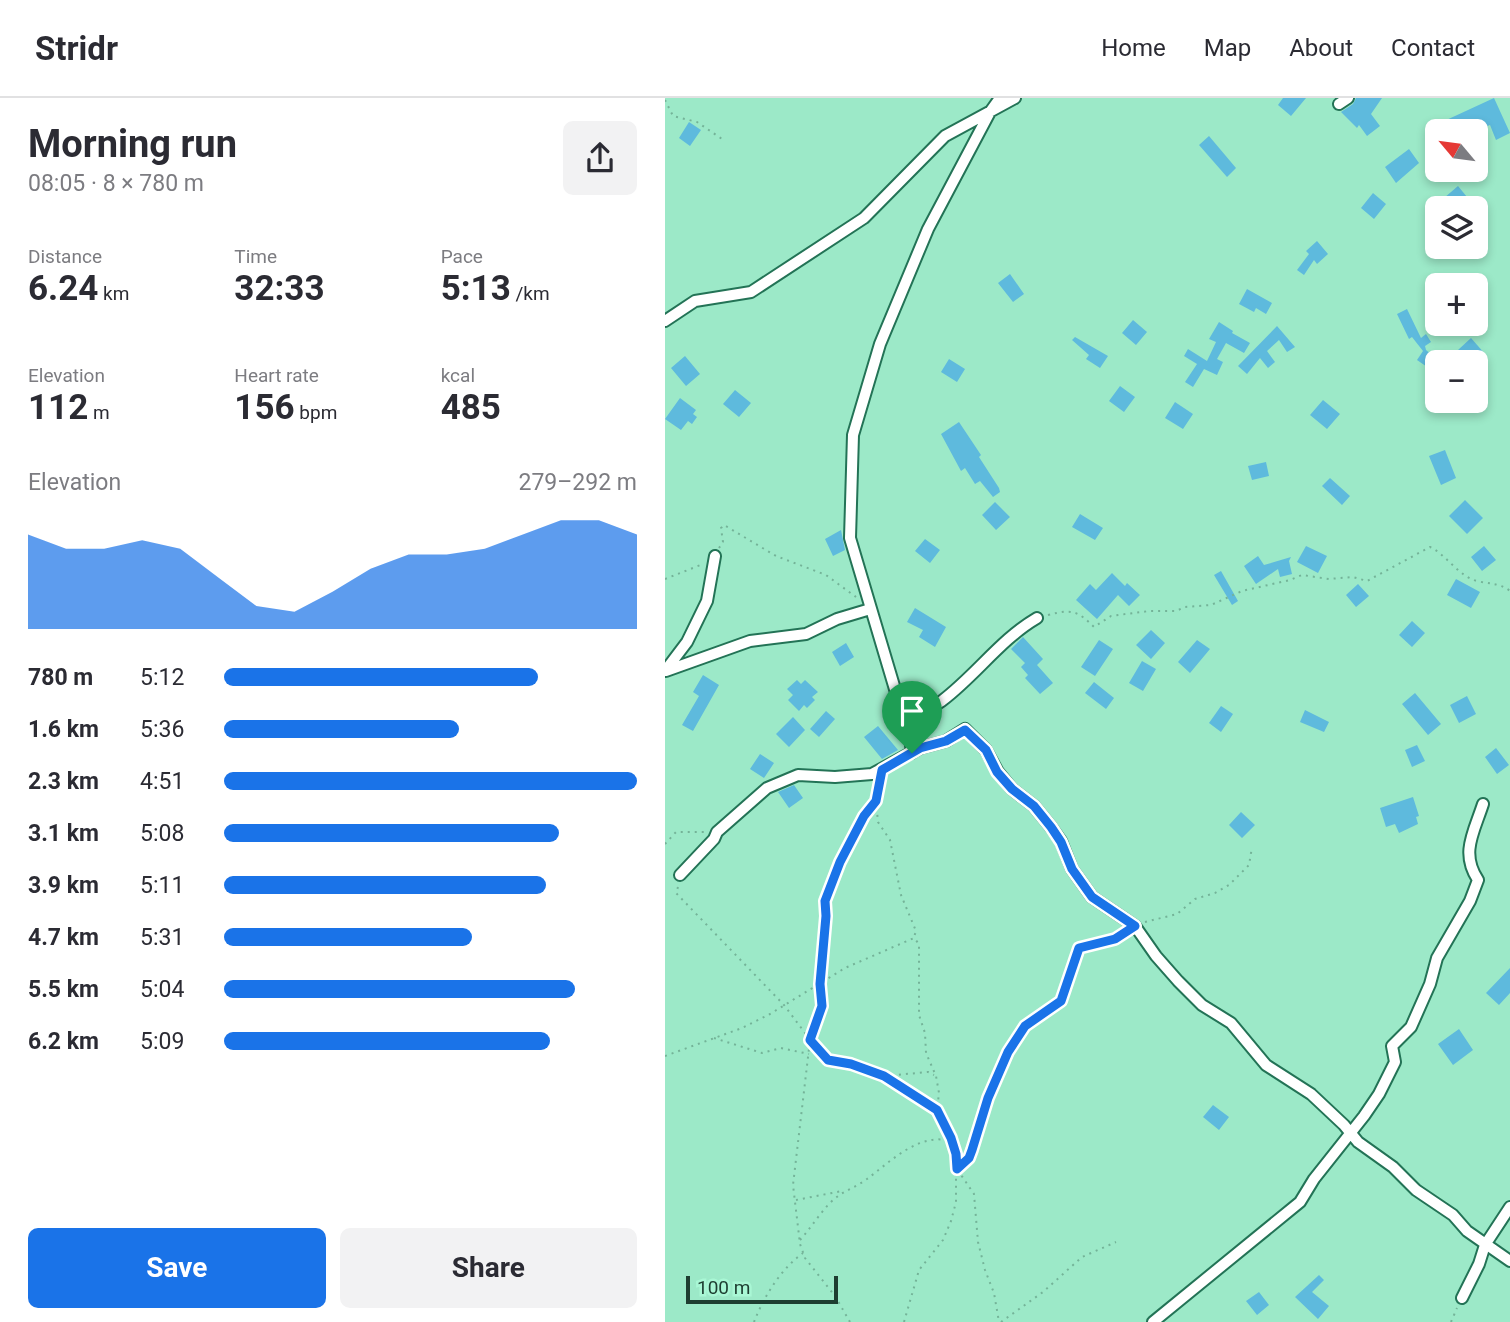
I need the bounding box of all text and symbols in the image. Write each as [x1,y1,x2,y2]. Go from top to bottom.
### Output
text: Stridr [35,29,118,68]
text: Home [1101,34,1166,62]
text: Map [1204,34,1251,62]
text: About [1289,34,1353,62]
text: Contact [1391,34,1475,62]
north arrow [1425,119,1487,182]
map controls [1425,119,1488,413]
button: share [563,121,637,195]
text: Morning run [28,122,237,166]
text: 08:05 · 8 × 780 m [28,170,204,197]
button: layers [1425,196,1488,259]
text: Distance [28,245,102,268]
text: Time [234,245,277,268]
text: Pace [441,245,483,268]
text: 6.24 [28,268,98,309]
text: 32:33 [234,268,325,309]
text: 5:13 [441,268,511,309]
button: + [1425,273,1488,336]
text: km [98,282,129,305]
text: /km [511,282,550,305]
button: − [1425,350,1488,413]
text: Elevation [28,364,105,387]
text: Heart rate [234,364,319,387]
text: kcal [441,364,475,387]
text: 112 [28,387,88,428]
text: 156 [234,387,295,428]
text: 485 [441,387,501,428]
text: m [88,401,110,424]
text: bpm [295,401,337,424]
text: Elevation [28,469,121,496]
text: 279–292 m [518,469,637,496]
text: 780 m [28,664,93,691]
text: 5:12 [140,664,184,691]
pin [882,681,942,753]
icon: arrive [893,692,931,730]
text: 1.6 km [28,716,99,743]
text: 5:36 [140,716,184,743]
text: 2.3 km [28,768,99,795]
text: 4:51 [140,768,184,795]
text: 3.1 km [28,820,99,847]
text: 5:08 [140,820,184,847]
text: 3.9 km [28,872,99,899]
text: 5:11 [140,872,184,899]
text: 4.7 km [28,924,99,951]
text: 5:31 [140,924,184,951]
text: 5.5 km [28,976,99,1003]
text: 5:04 [140,976,184,1003]
text: 6.2 km [28,1028,99,1055]
text: 5:09 [140,1028,184,1055]
button: Save [28,1228,326,1308]
button: Share [340,1228,637,1308]
scale bar [686,1273,838,1305]
text: 100 m [697,1276,750,1299]

